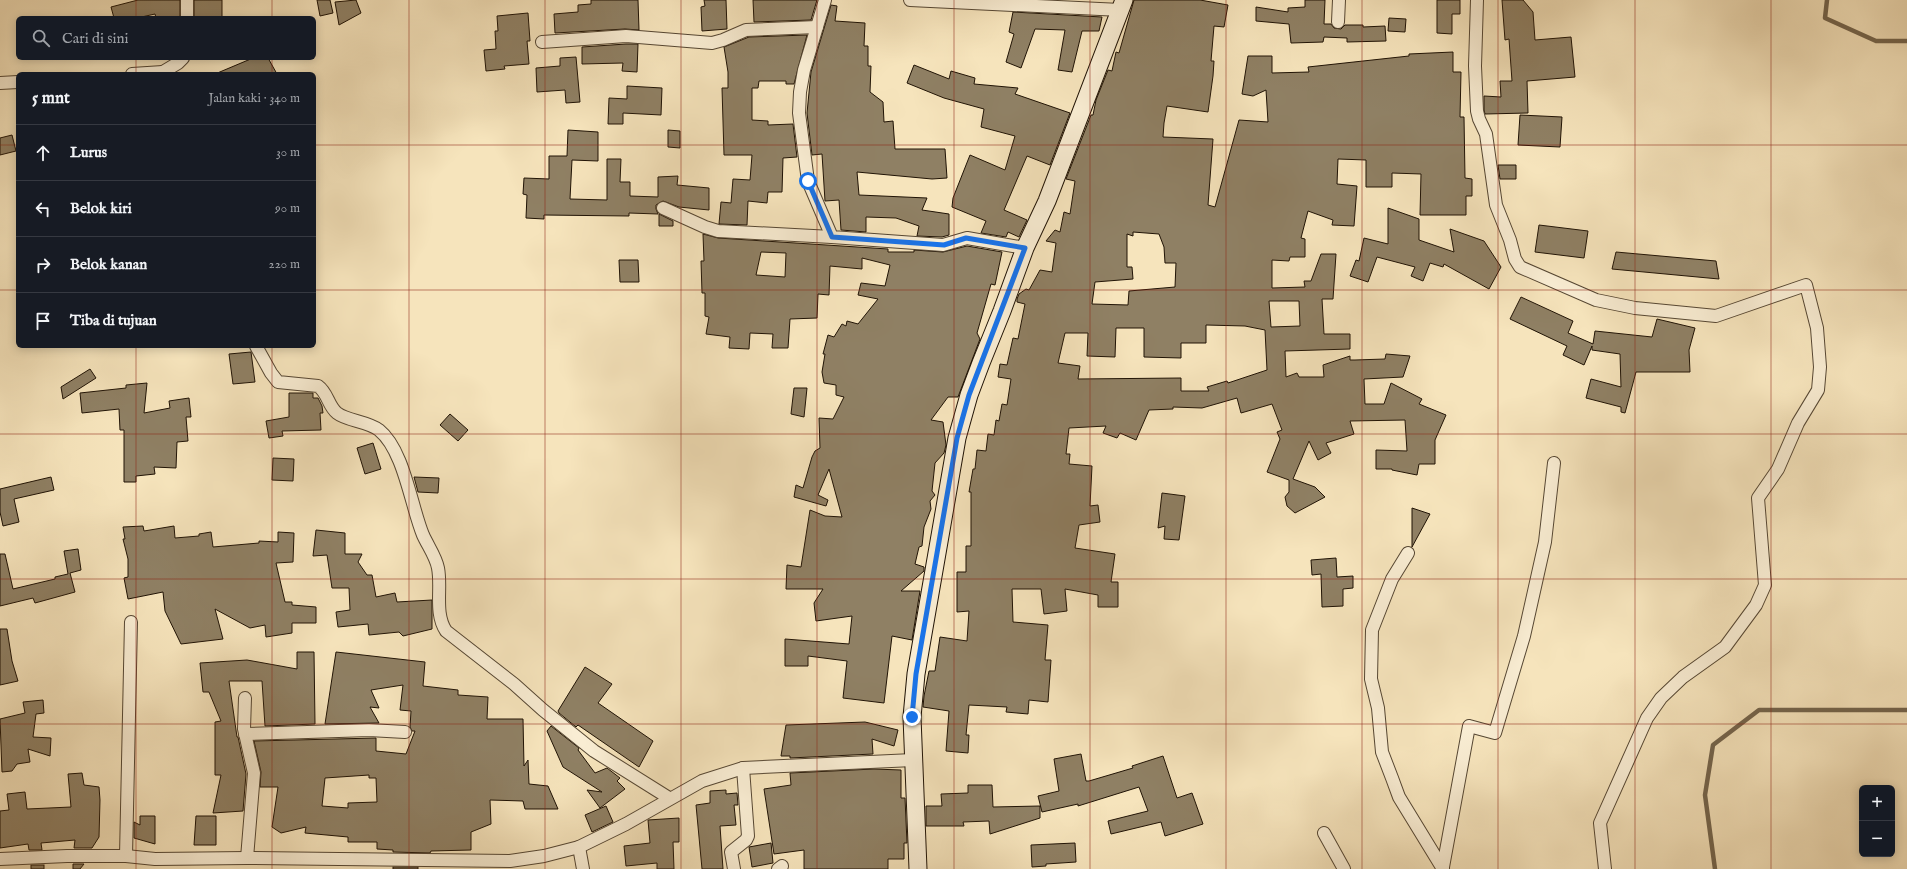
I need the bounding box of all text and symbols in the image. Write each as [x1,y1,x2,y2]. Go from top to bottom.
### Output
search box [16,16,316,60]
icon: search [30,27,52,49]
text: Cari di sini [62,29,129,48]
text: 5 mnt [32,88,70,109]
text: Jalan kaki · 340 m [208,90,300,107]
icon: ahead [32,142,54,164]
text: Lurus [70,143,107,162]
text: 30 m [276,144,300,161]
route start [799,172,817,190]
icon: left [32,198,54,220]
text: Belok kiri [70,199,132,218]
text: 90 m [275,200,300,217]
icon: right [32,254,54,276]
text: Belok kanan [70,255,147,274]
text: 220 m [269,256,300,273]
icon: arrive [32,310,54,332]
text: Tiba di tujuan [70,311,157,330]
route end [903,708,921,726]
map controls [1859,785,1895,857]
button: + [1859,785,1895,821]
button: − [1859,821,1895,857]

